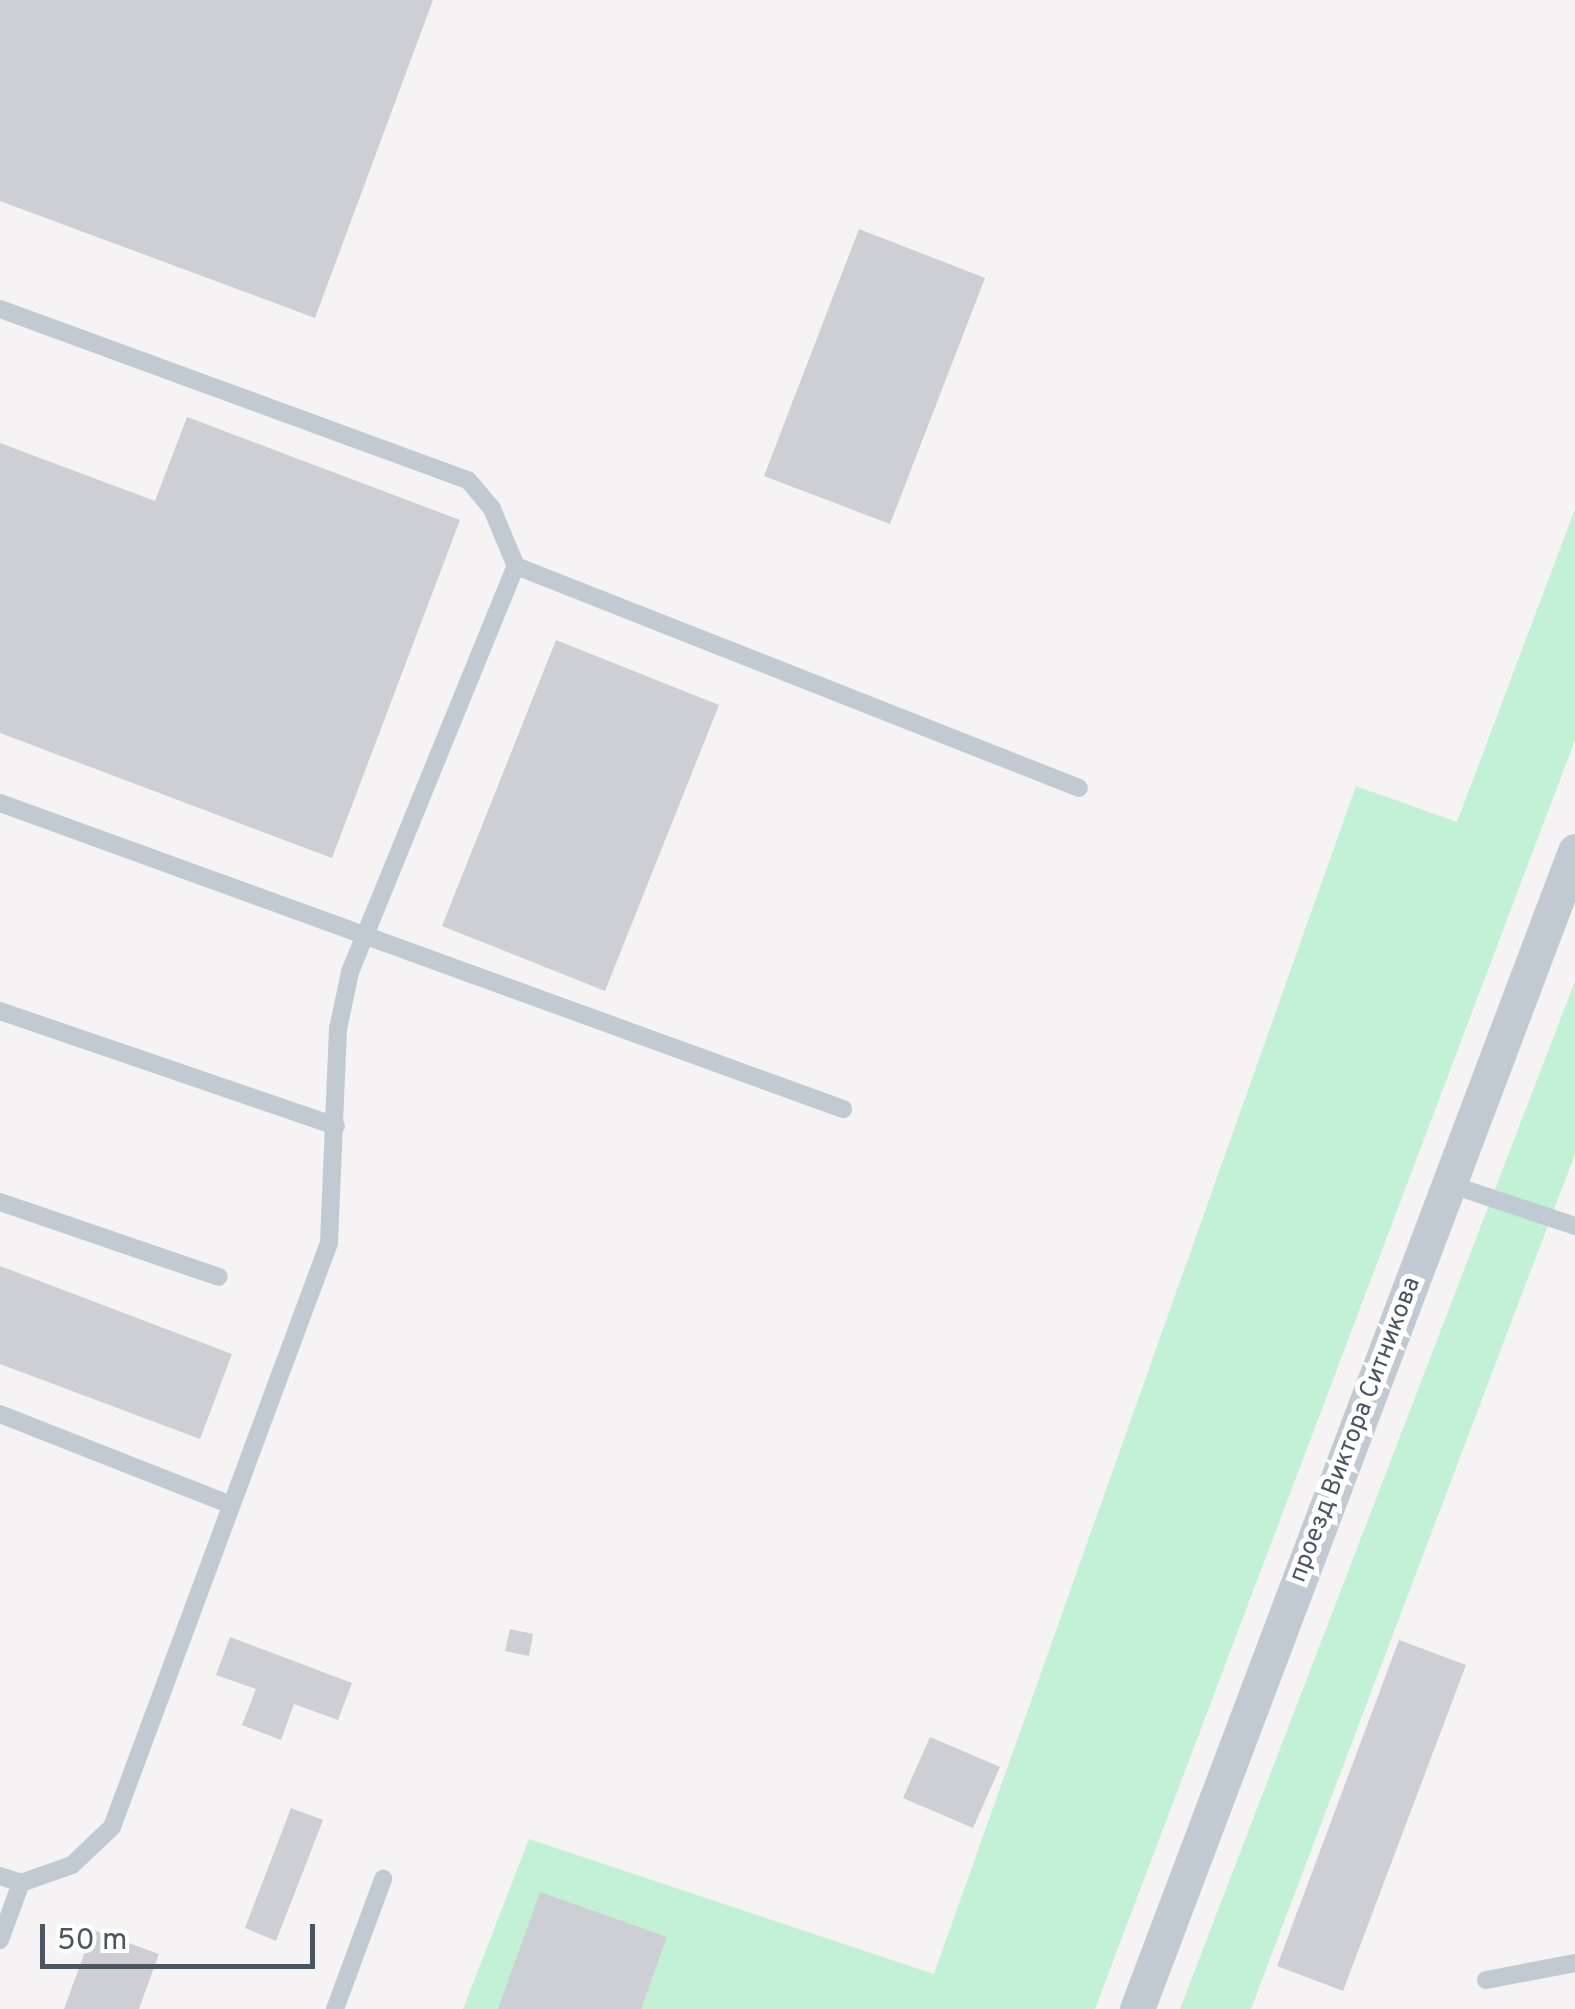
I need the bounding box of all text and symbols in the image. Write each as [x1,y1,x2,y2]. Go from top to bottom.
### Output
street label: проезд Виктора Ситникова [1284,1273,1428,1587]
scale bar [45,1904,320,1966]
text: 50 m [57,1923,127,1960]

